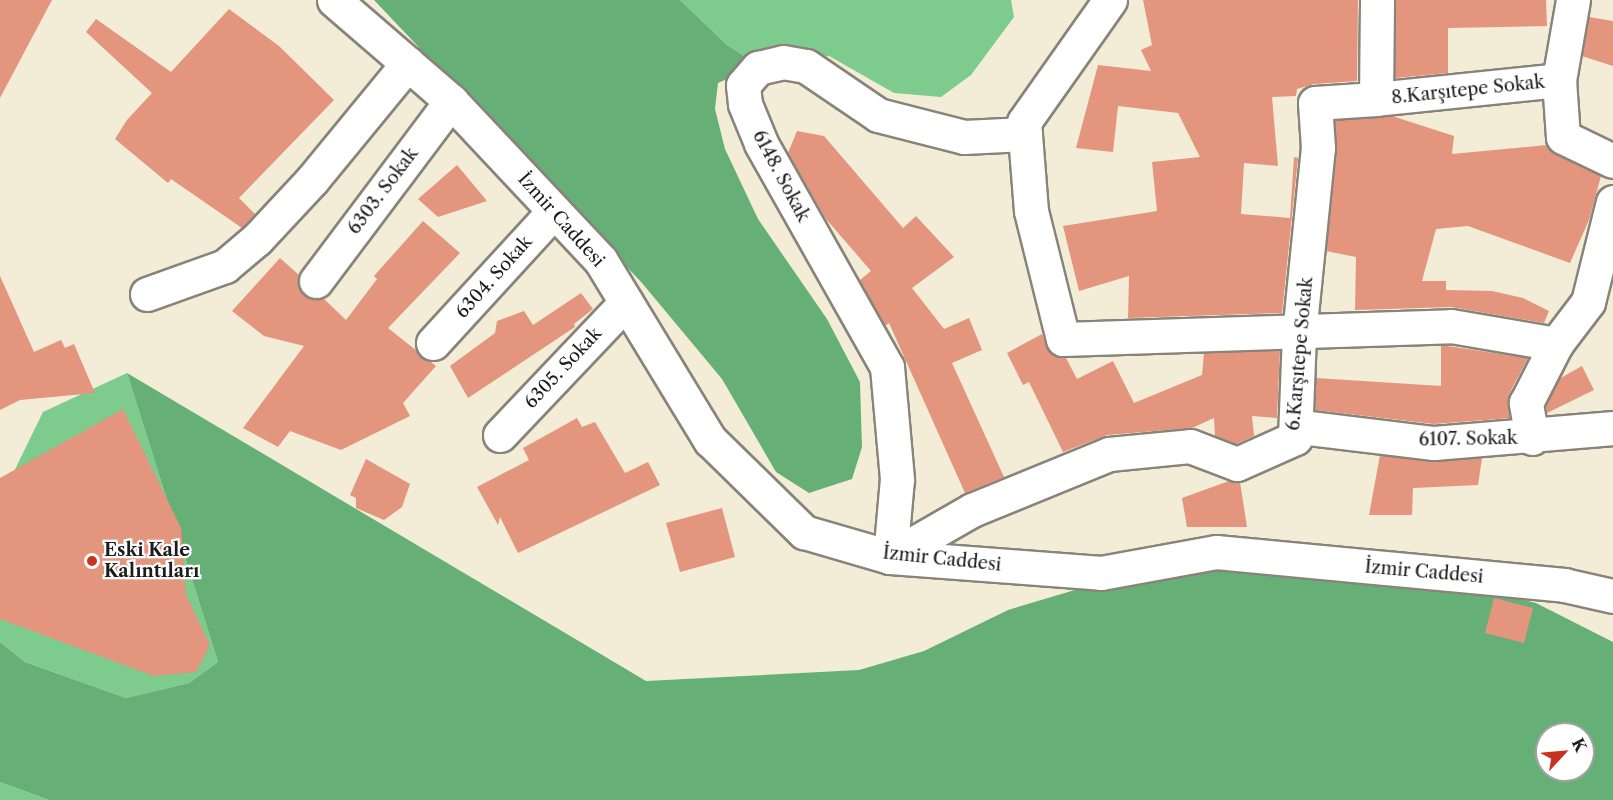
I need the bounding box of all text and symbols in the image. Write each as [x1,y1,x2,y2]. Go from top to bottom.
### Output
street label: 8.Karşıtepe Sokak [1390,71,1546,109]
street label: 6148. Sokak [748,127,814,225]
street label: 6303. Sokak [343,143,423,239]
street label: İzmir Caddesi [513,168,609,272]
street label: 6304. Sokak [451,231,537,323]
street label: 6.Karşıtepe Sokak [1283,276,1317,432]
street label: 6305. Sokak [520,323,606,413]
street label: 6107. Sokak [1418,427,1518,451]
place label: Eski Kale Kalıntıları [104,540,199,582]
street label: İzmir Caddesi [882,542,1002,576]
marker: Eski Kale Kalıntıları [85,554,99,568]
street label: İzmir Caddesi [1364,556,1484,588]
north arrow [1535,722,1595,782]
text: K [1568,735,1591,755]

